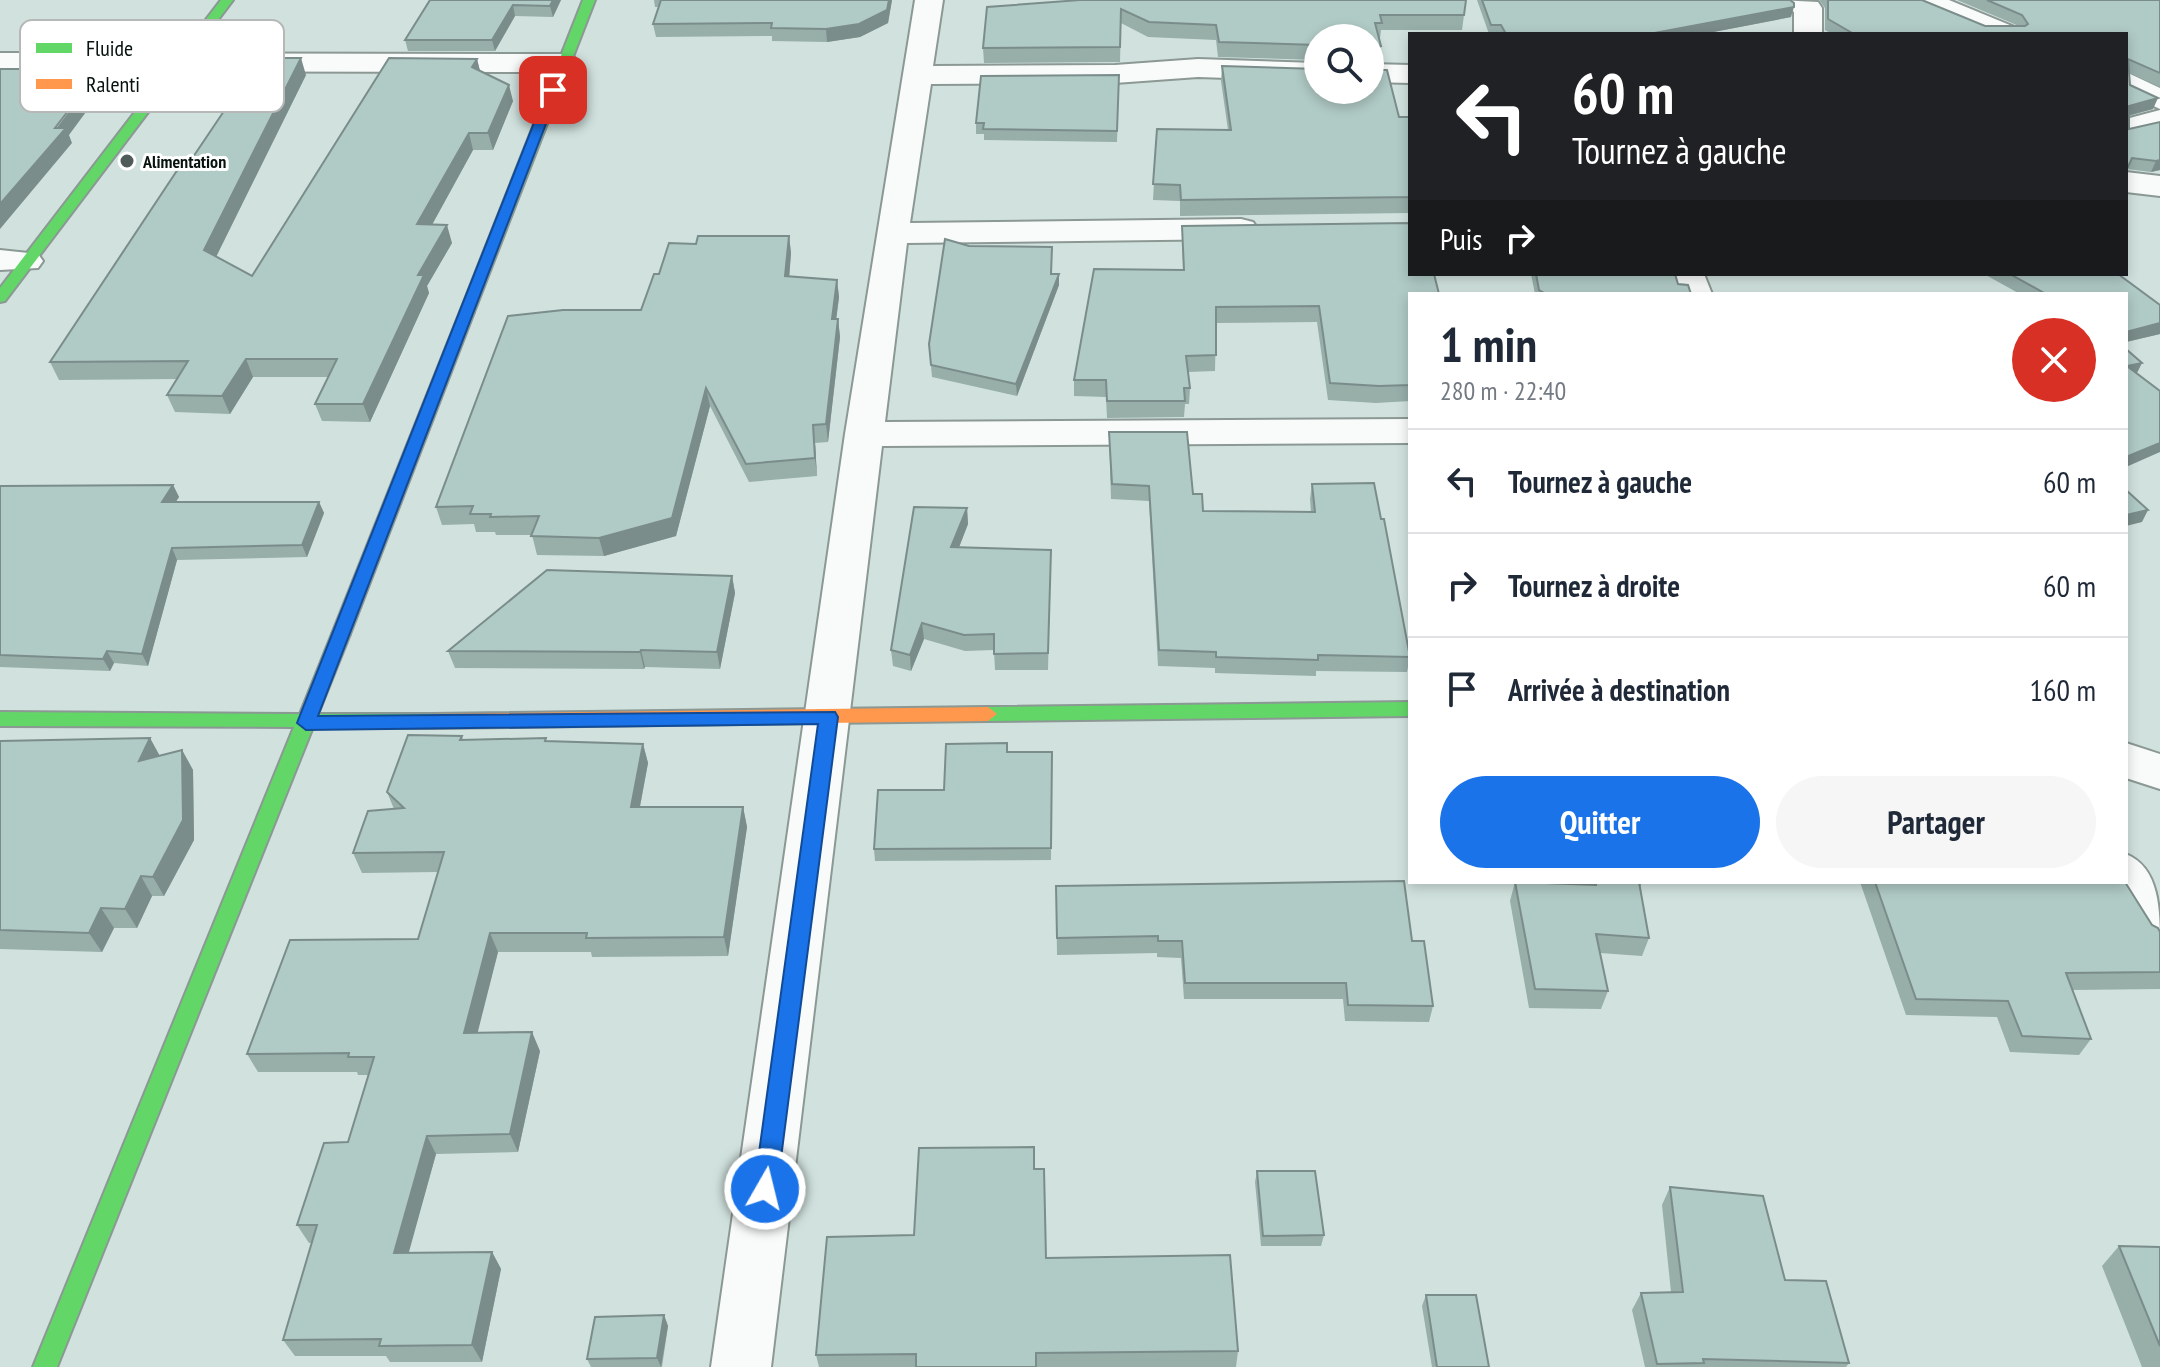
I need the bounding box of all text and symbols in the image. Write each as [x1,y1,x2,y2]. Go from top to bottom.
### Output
legend [20,20,284,112]
map controls [1304,24,1384,104]
button: search [1304,24,1384,104]
text: Fluide [86,34,133,62]
pin [519,56,587,124]
text: 60 m [1572,57,1674,129]
icon: left [1440,64,1544,168]
icon: arrive [531,68,575,112]
text: Ralenti [86,70,140,98]
text: Tournez à gauche [1572,127,1787,174]
place label: Alimentation [142,150,226,173]
marker: Alimentation [118,152,136,170]
icon: right [1498,216,1542,260]
text: Puis [1440,219,1482,258]
text: 1 min [1440,313,1537,375]
button: close [2012,318,2096,402]
text: 280 m · 22:40 [1440,374,1566,407]
icon: left [1440,459,1484,503]
text: Tournez à gauche [1508,462,1692,501]
text: 60 m [2043,462,2096,501]
icon: right [1440,563,1484,607]
text: Tournez à droite [1508,566,1680,605]
text: 60 m [2043,566,2096,605]
icon: arrive [1440,667,1484,711]
text: Arrivée à destination [1508,670,1730,709]
text: 160 m [2030,670,2096,709]
button: Quitter [1440,776,1760,868]
button: Partager [1776,776,2096,868]
position arrow [723,1147,807,1231]

